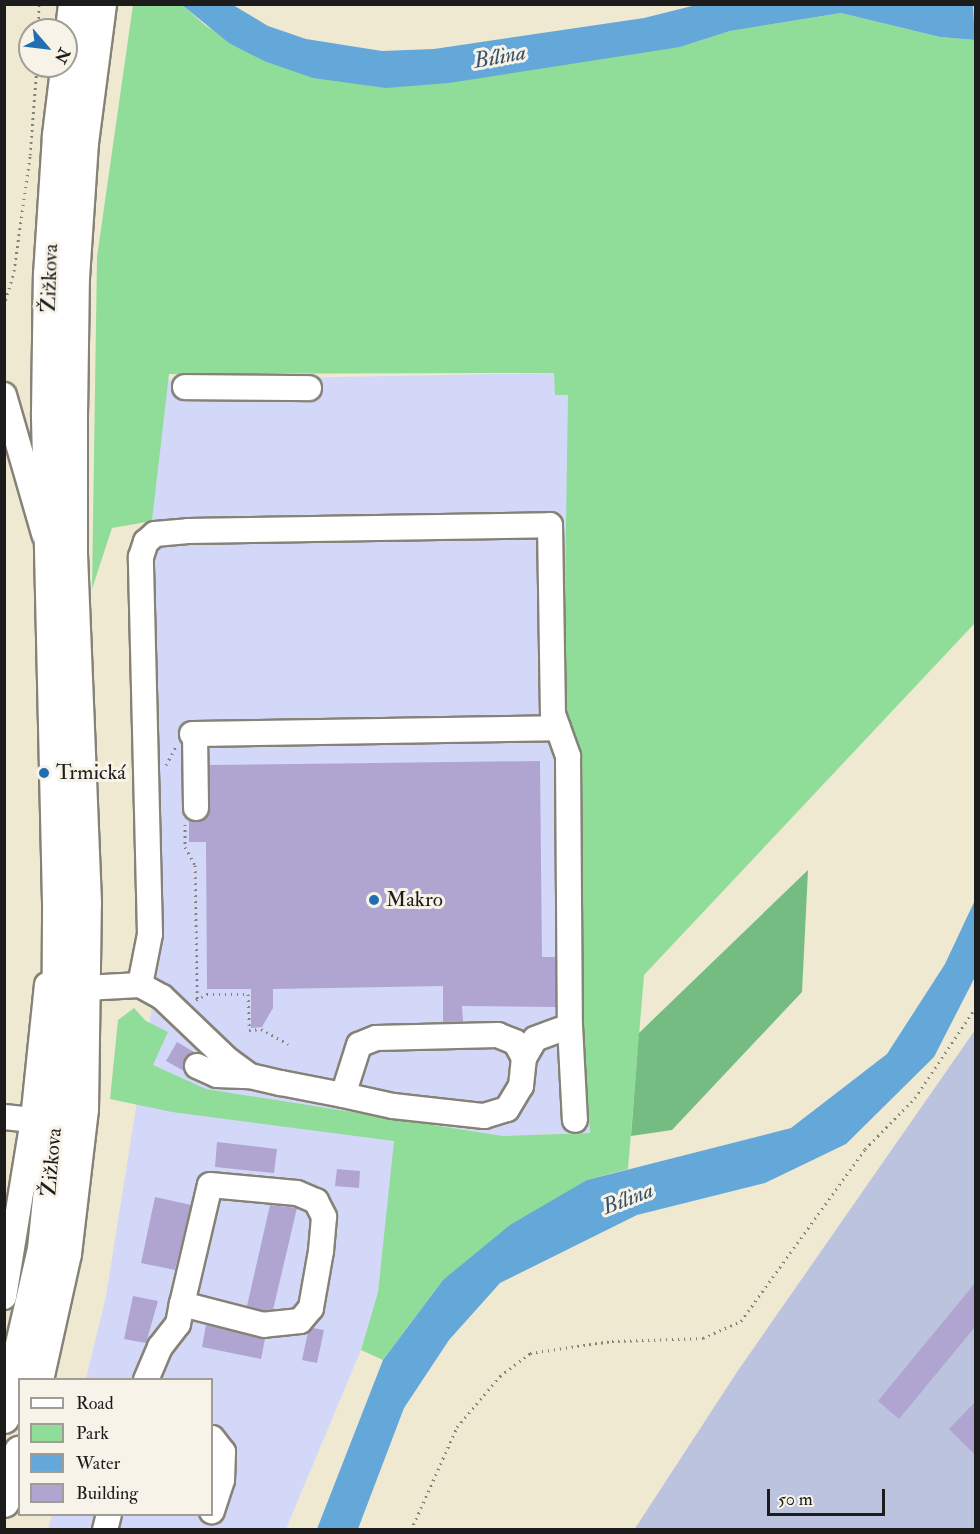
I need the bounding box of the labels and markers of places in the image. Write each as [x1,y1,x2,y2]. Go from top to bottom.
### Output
place label: Trmická [56,760,126,786]
marker: Trmická [37,766,51,780]
place label: Makro [386,887,443,913]
marker: Makro [367,893,381,907]

